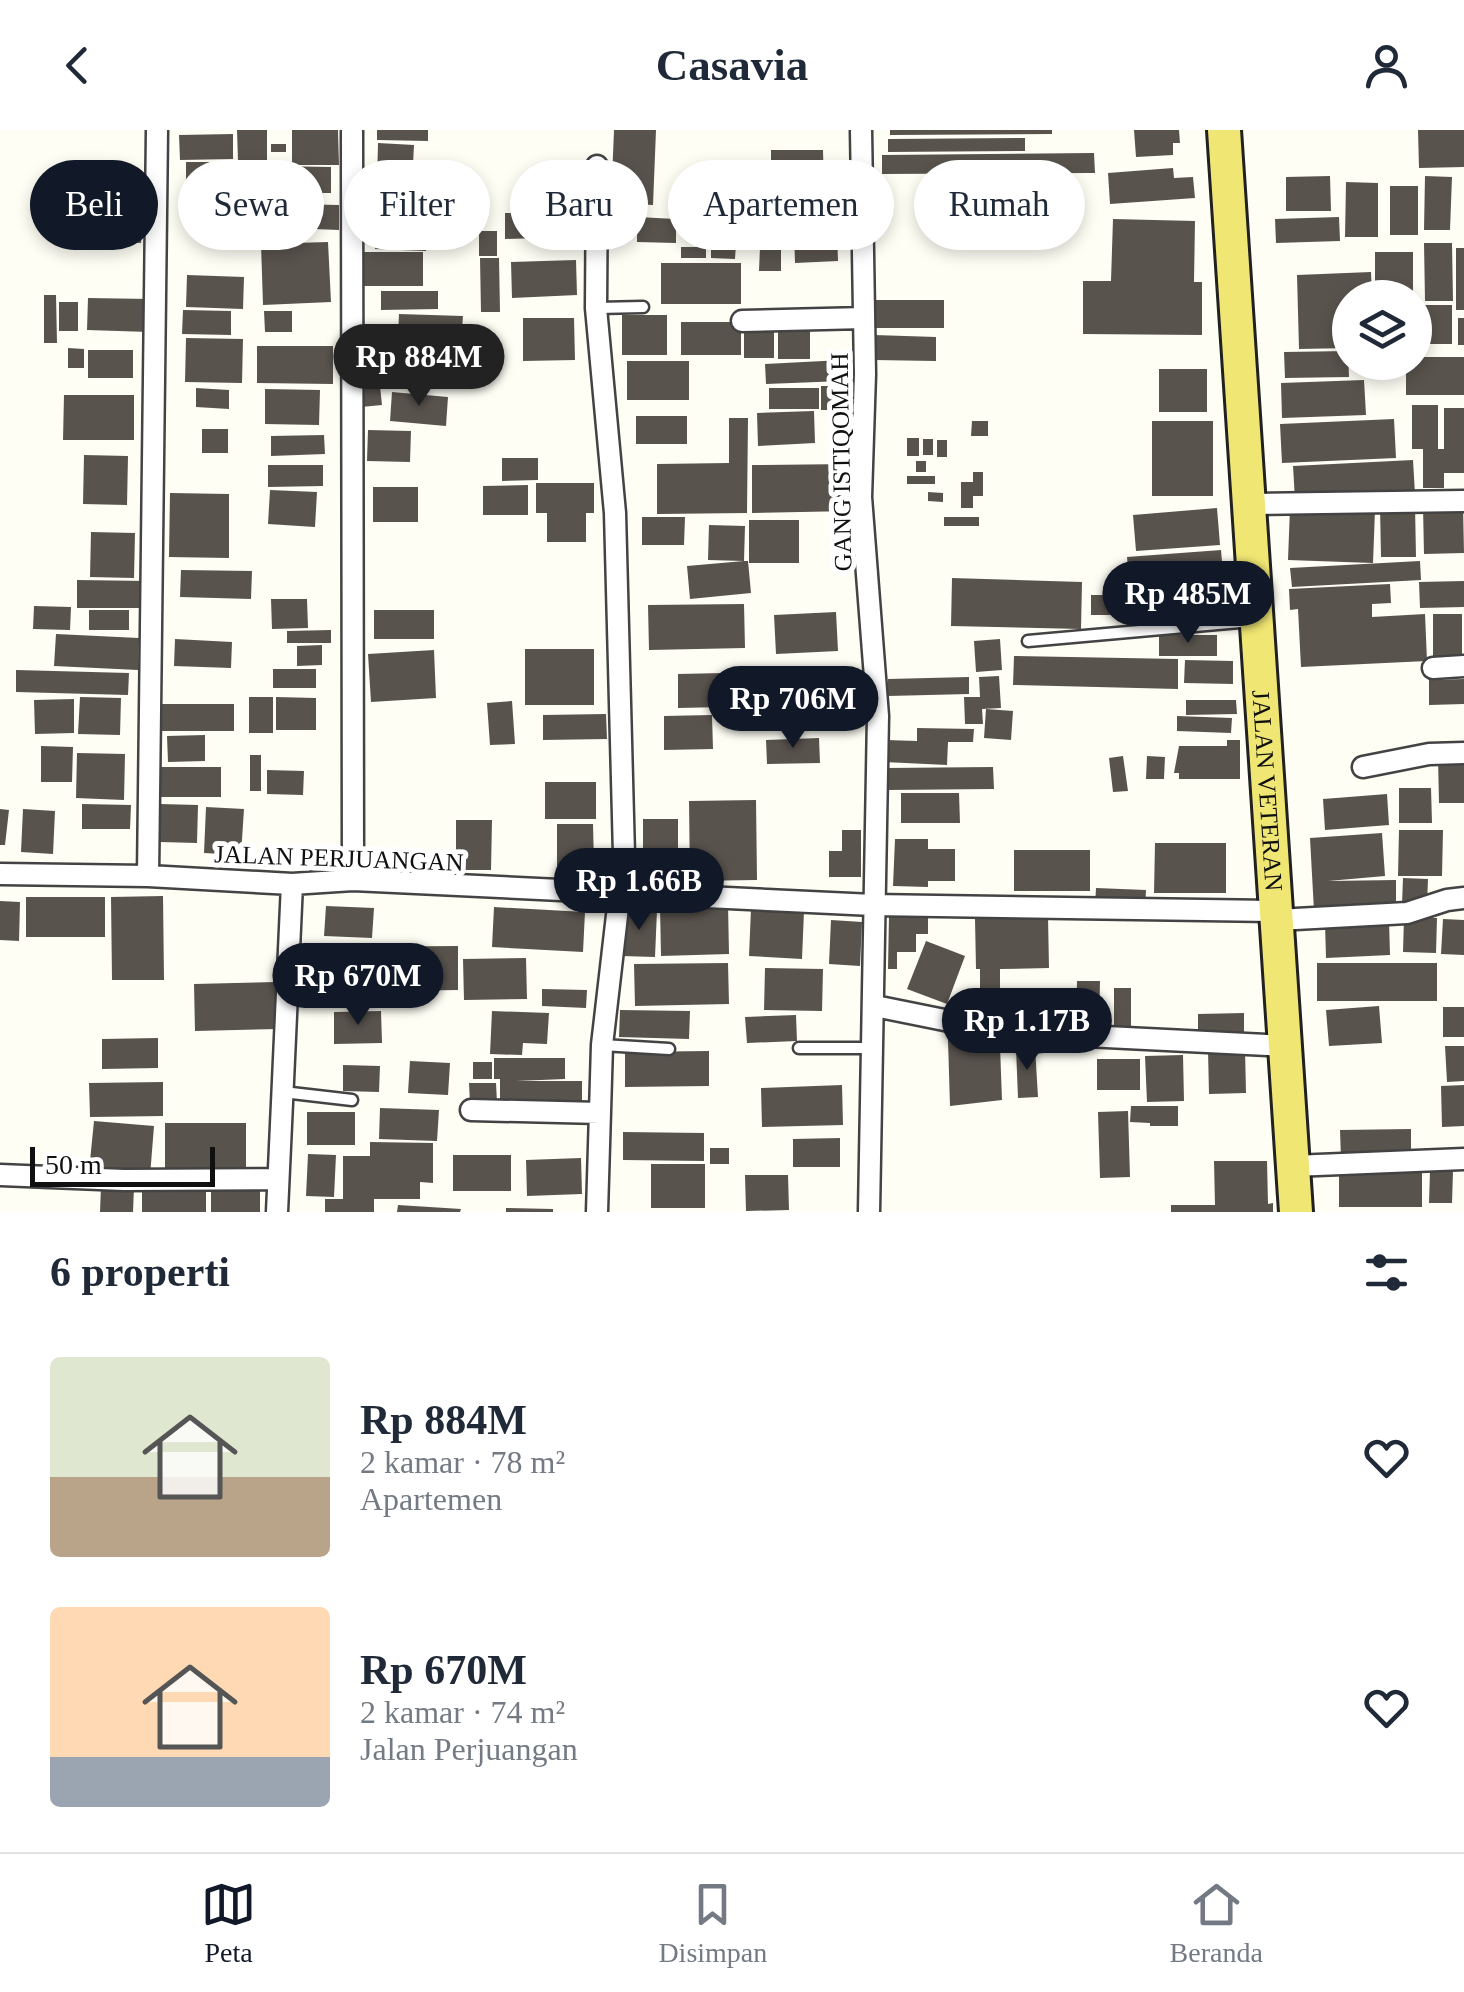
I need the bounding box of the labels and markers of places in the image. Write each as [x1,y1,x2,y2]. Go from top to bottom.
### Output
pin: Rp 884M [327,324,511,409]
pin: Rp 485M [1096,561,1280,646]
pin: Rp 706M [701,666,885,751]
pin: Rp 1.66B [536,848,742,933]
pin: Rp 670M [266,943,450,1028]
pin: Rp 1.17B [924,988,1130,1073]

